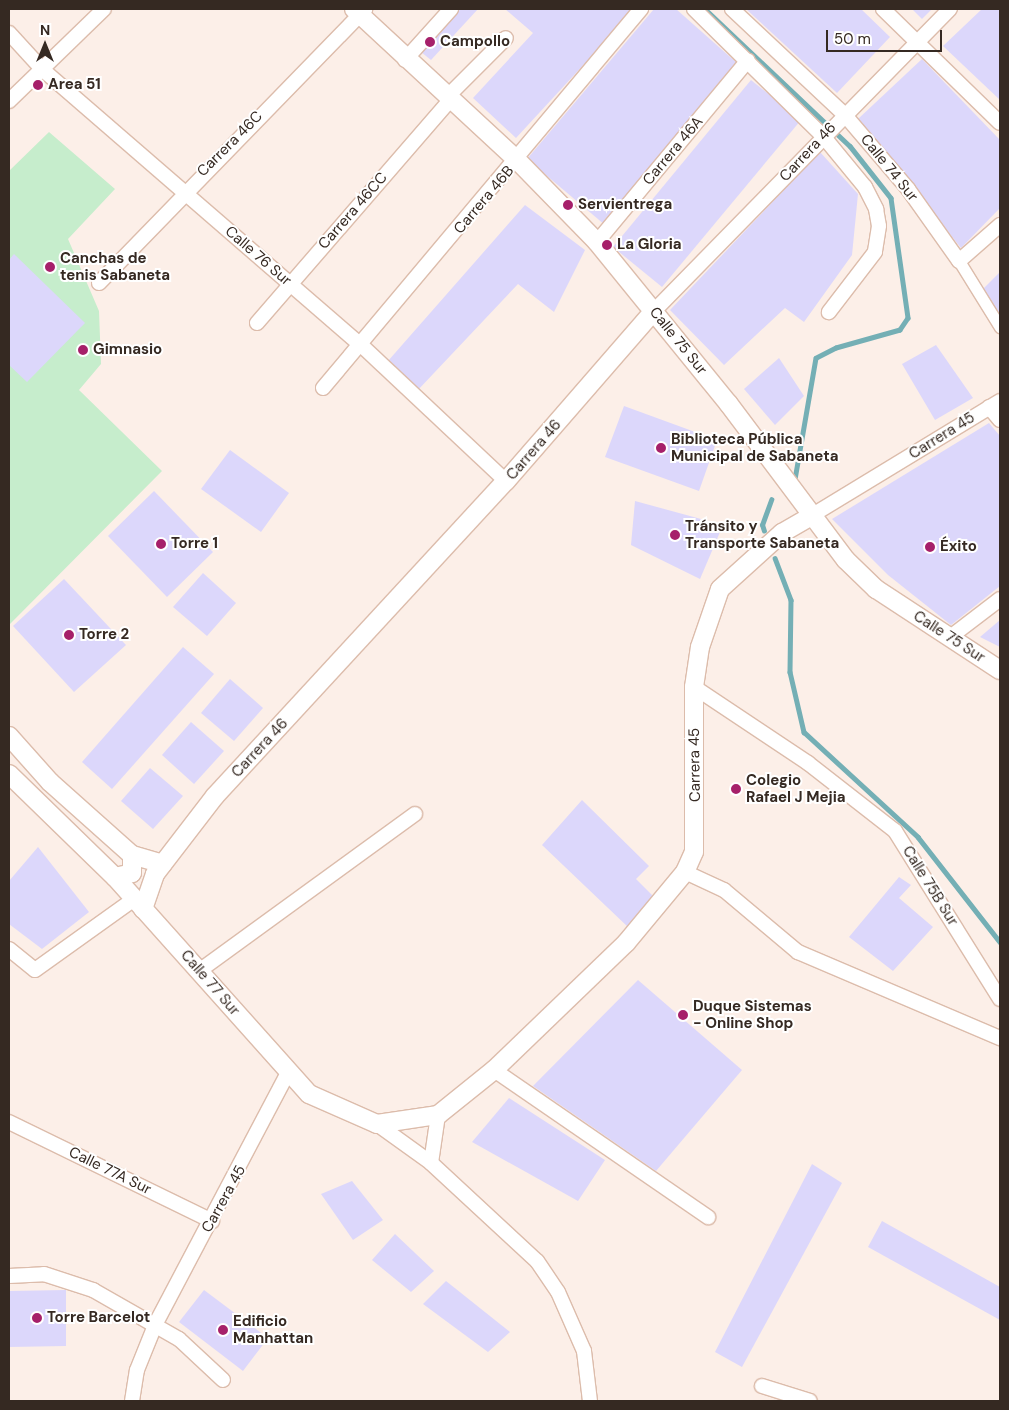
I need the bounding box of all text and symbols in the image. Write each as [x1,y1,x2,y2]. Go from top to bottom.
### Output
north arrow [20,20,70,70]
scale bar [829,20,945,52]
text: N [40,21,50,39]
text: 50 m [834,29,871,49]
place label: Campollo [440,33,510,51]
marker: Campollo [424,36,436,48]
place label: Area 51 [48,76,101,94]
marker: Area 51 [32,79,44,91]
street label: Carrera 46C [194,108,266,180]
street label: Carrera 46A [639,113,707,189]
street label: Carrera 46 [776,119,840,185]
street label: Calle 74 Sur [856,131,922,205]
street label: Carrera 46B [450,162,518,238]
street label: Carrera 46CC [315,169,391,253]
place label: Servientrega [578,196,672,214]
marker: Servientrega [562,199,574,211]
street label: Calle 76 Sur [221,222,295,290]
place label: La Gloria [617,236,682,254]
marker: La Gloria [601,239,613,251]
place label: Canchas de tenis Sabaneta [60,249,170,284]
marker: Canchas de tenis Sabaneta [44,261,56,273]
street label: Calle 75 Sur [645,304,711,378]
place label: Gimnasio [93,341,162,359]
marker: Gimnasio [77,344,89,356]
street label: Carrera 45 [906,409,978,463]
street label: Carrera 46 [503,416,565,484]
place label: Biblioteca Pública Municipal de Sabaneta [671,430,839,465]
marker: Biblioteca Pública Municipal de Sabaneta [655,442,667,454]
place label: Tránsito y Transporte Sabaneta [685,517,839,552]
marker: Tránsito y Transporte Sabaneta [669,529,681,541]
place label: Torre 1 [171,535,218,553]
marker: Torre 1 [155,538,167,550]
place label: Éxito [940,538,977,556]
marker: Éxito [924,541,936,553]
street label: Calle 75 Sur [910,607,988,667]
place label: Torre 2 [79,626,129,644]
marker: Torre 2 [63,629,75,641]
street label: Carrera 46 [228,715,292,781]
street label: Carrera 45 [685,728,705,802]
place label: Colegio Rafael J Mejia [746,771,846,806]
marker: Colegio Rafael J Mejia [730,783,742,795]
street label: Calle 75B Sur [898,843,962,929]
street label: Calle 77 Sur [177,947,243,1019]
place label: Duque Sistemas - Online Shop [693,997,812,1032]
marker: Duque Sistemas - Online Shop [677,1009,689,1021]
street label: Calle 77A Sur [66,1143,154,1199]
street label: Carrera 45 [198,1162,250,1236]
place label: Torre Barcelot [47,1309,150,1327]
marker: Torre Barcelot [31,1312,43,1324]
place label: Edificio Manhattan [233,1312,313,1347]
marker: Edificio Manhattan [217,1324,229,1336]

